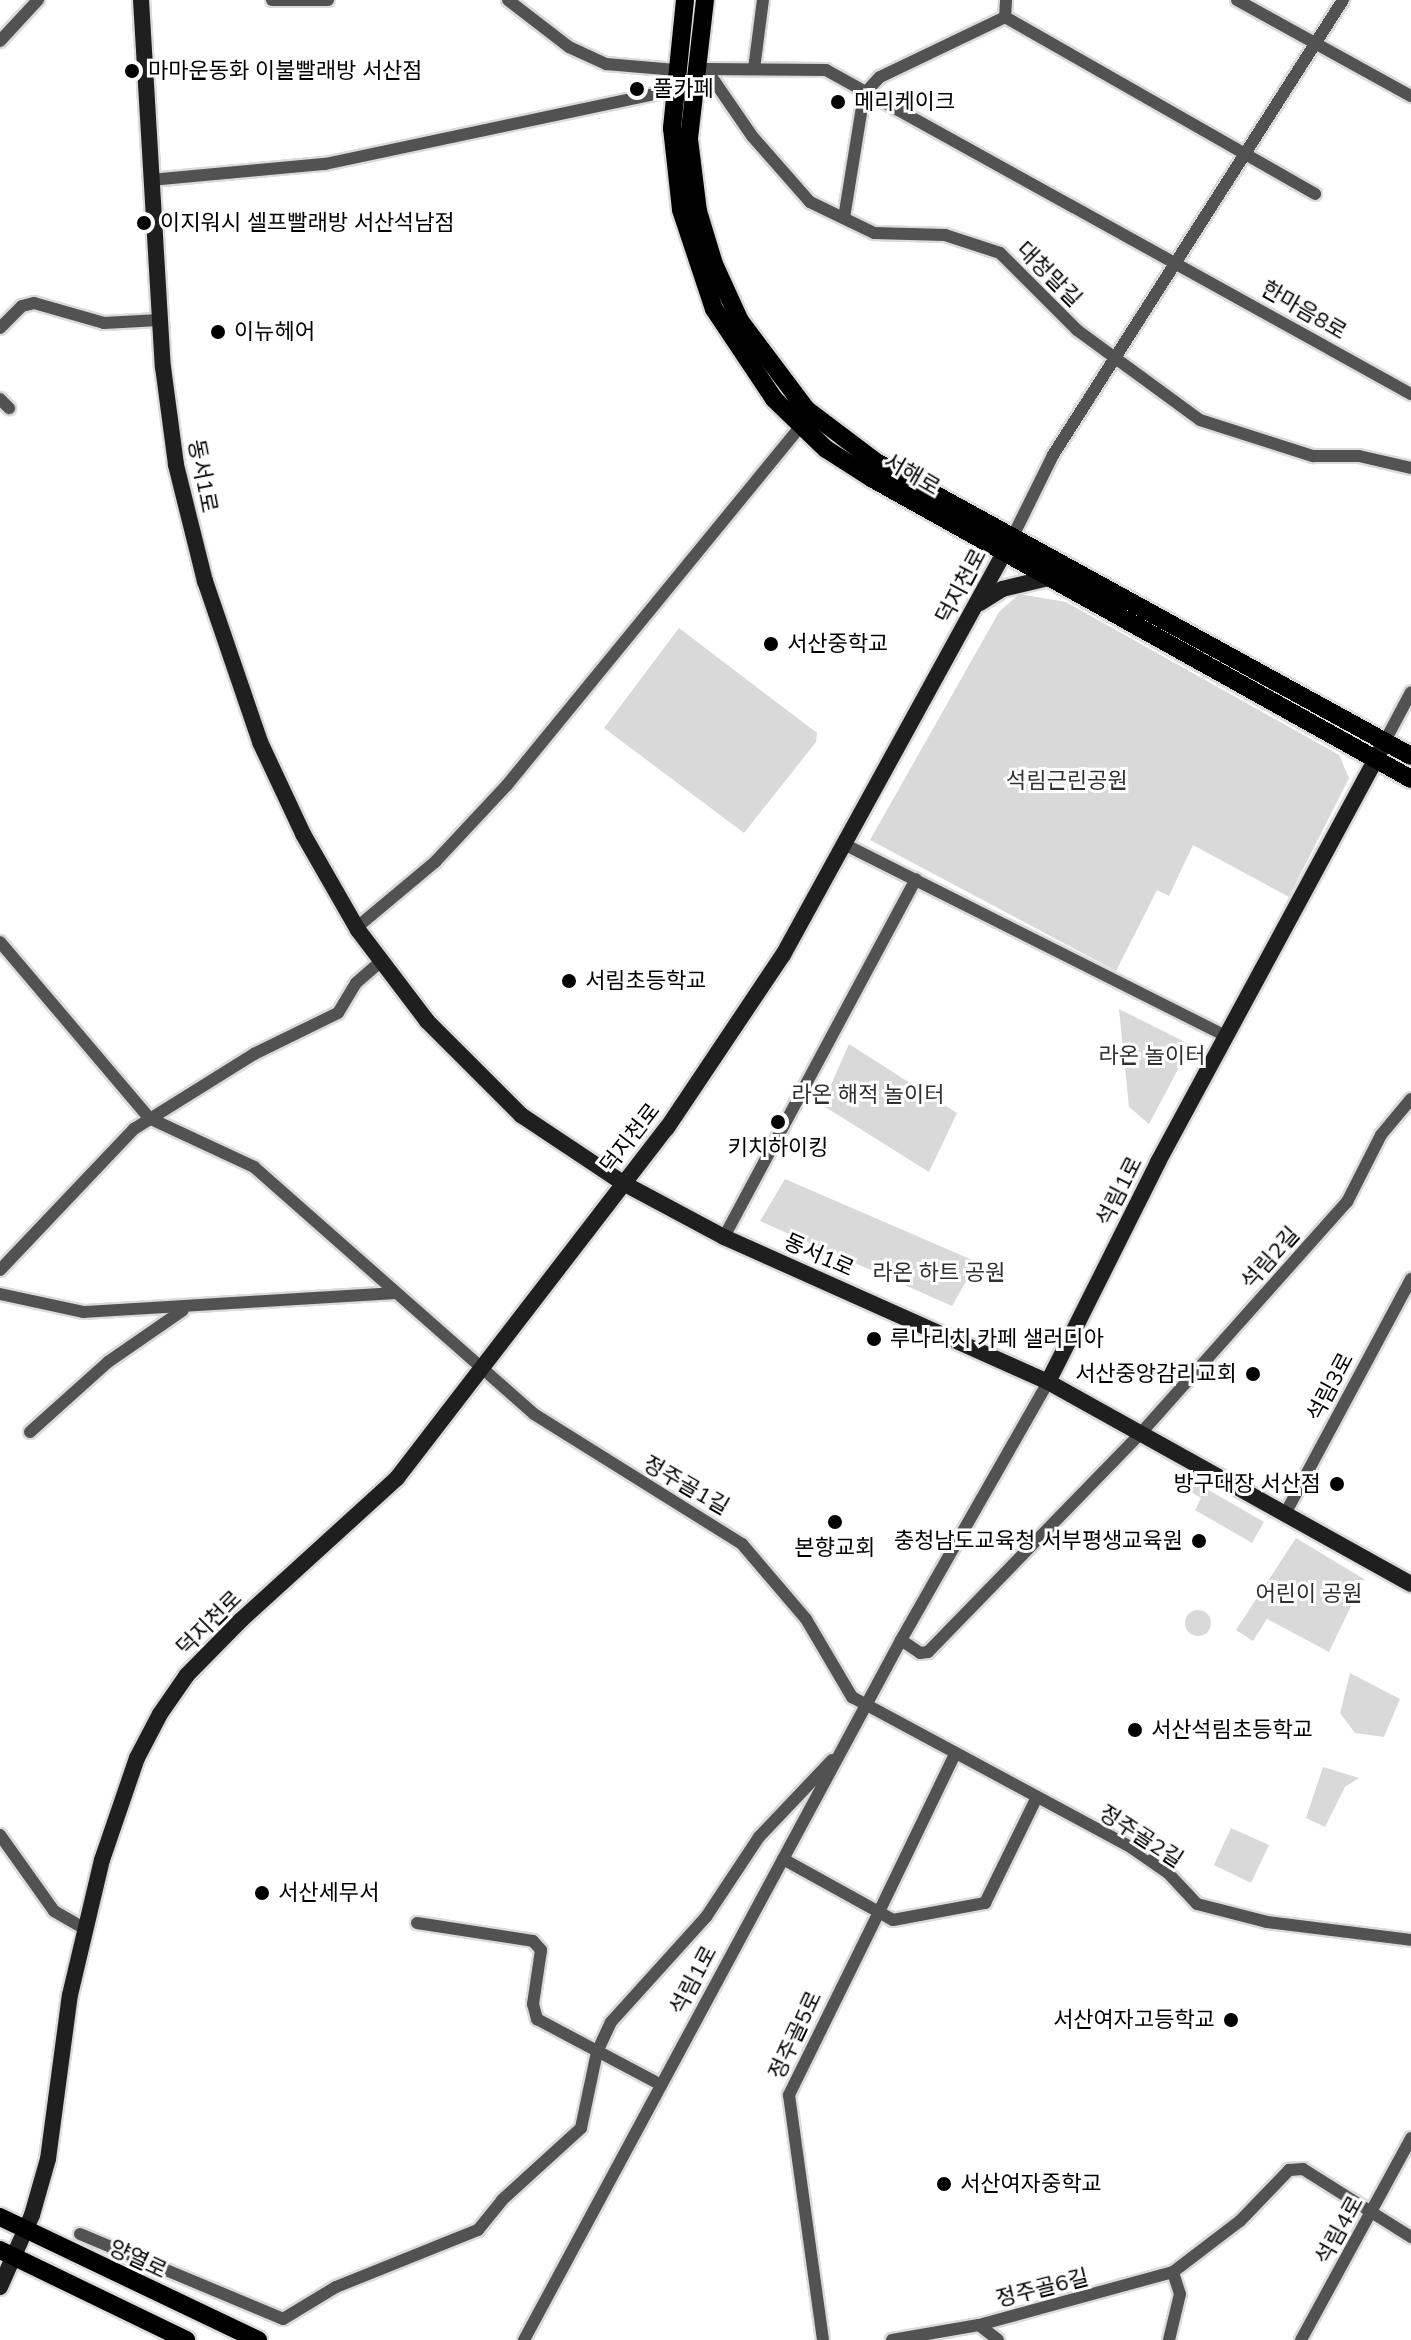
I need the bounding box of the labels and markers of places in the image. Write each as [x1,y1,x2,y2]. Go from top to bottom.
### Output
place label: 마마운동화 이불빨래방 서산점 [148,58,423,84]
marker: 마마운동화 이불빨래방 서산점 [123,62,141,80]
place label: 풀카페 [653,76,714,102]
marker: 풀카페 [628,80,646,98]
place label: 메리케이크 [854,89,955,115]
marker: 메리케이크 [829,93,847,111]
place label: 이지워시 셀프빨래방 서산석남점 [160,210,455,236]
marker: 이지워시 셀프빨래방 서산석남점 [135,214,153,232]
place label: 이뉴헤어 [234,319,315,345]
marker: 이뉴헤어 [209,323,227,341]
place label: 서산중학교 [787,631,888,657]
marker: 서산중학교 [762,635,780,653]
place label: 서림초등학교 [585,968,706,994]
marker: 서림초등학교 [560,972,578,990]
marker: 키치하이킹 [769,1113,787,1131]
place label: 키치하이킹 [727,1135,829,1161]
place label: 루나리치 카페 샐러디아 [890,1326,1104,1352]
marker: 루나리치 카페 샐러디아 [865,1330,883,1348]
place label: 서산중앙감리교회 [1075,1361,1237,1387]
marker: 서산중앙감리교회 [1244,1365,1262,1383]
place label: 방구대장 서산점 [1174,1471,1321,1497]
marker: 방구대장 서산점 [1328,1475,1346,1493]
marker: 본향교회 [826,1513,844,1531]
place label: 충청남도교육청 서부평생교육원 [894,1528,1183,1554]
marker: 충청남도교육청 서부평생교육원 [1190,1532,1208,1550]
place label: 본향교회 [795,1535,875,1561]
place label: 서산석림초등학교 [1151,1717,1313,1743]
marker: 서산석림초등학교 [1126,1721,1144,1739]
place label: 서산세무서 [278,1880,379,1906]
marker: 서산세무서 [253,1884,271,1902]
place label: 서산여자고등학교 [1053,2007,1215,2033]
marker: 서산여자고등학교 [1222,2011,1240,2029]
place label: 서산여자중학교 [960,2171,1102,2197]
marker: 서산여자중학교 [935,2175,953,2193]

